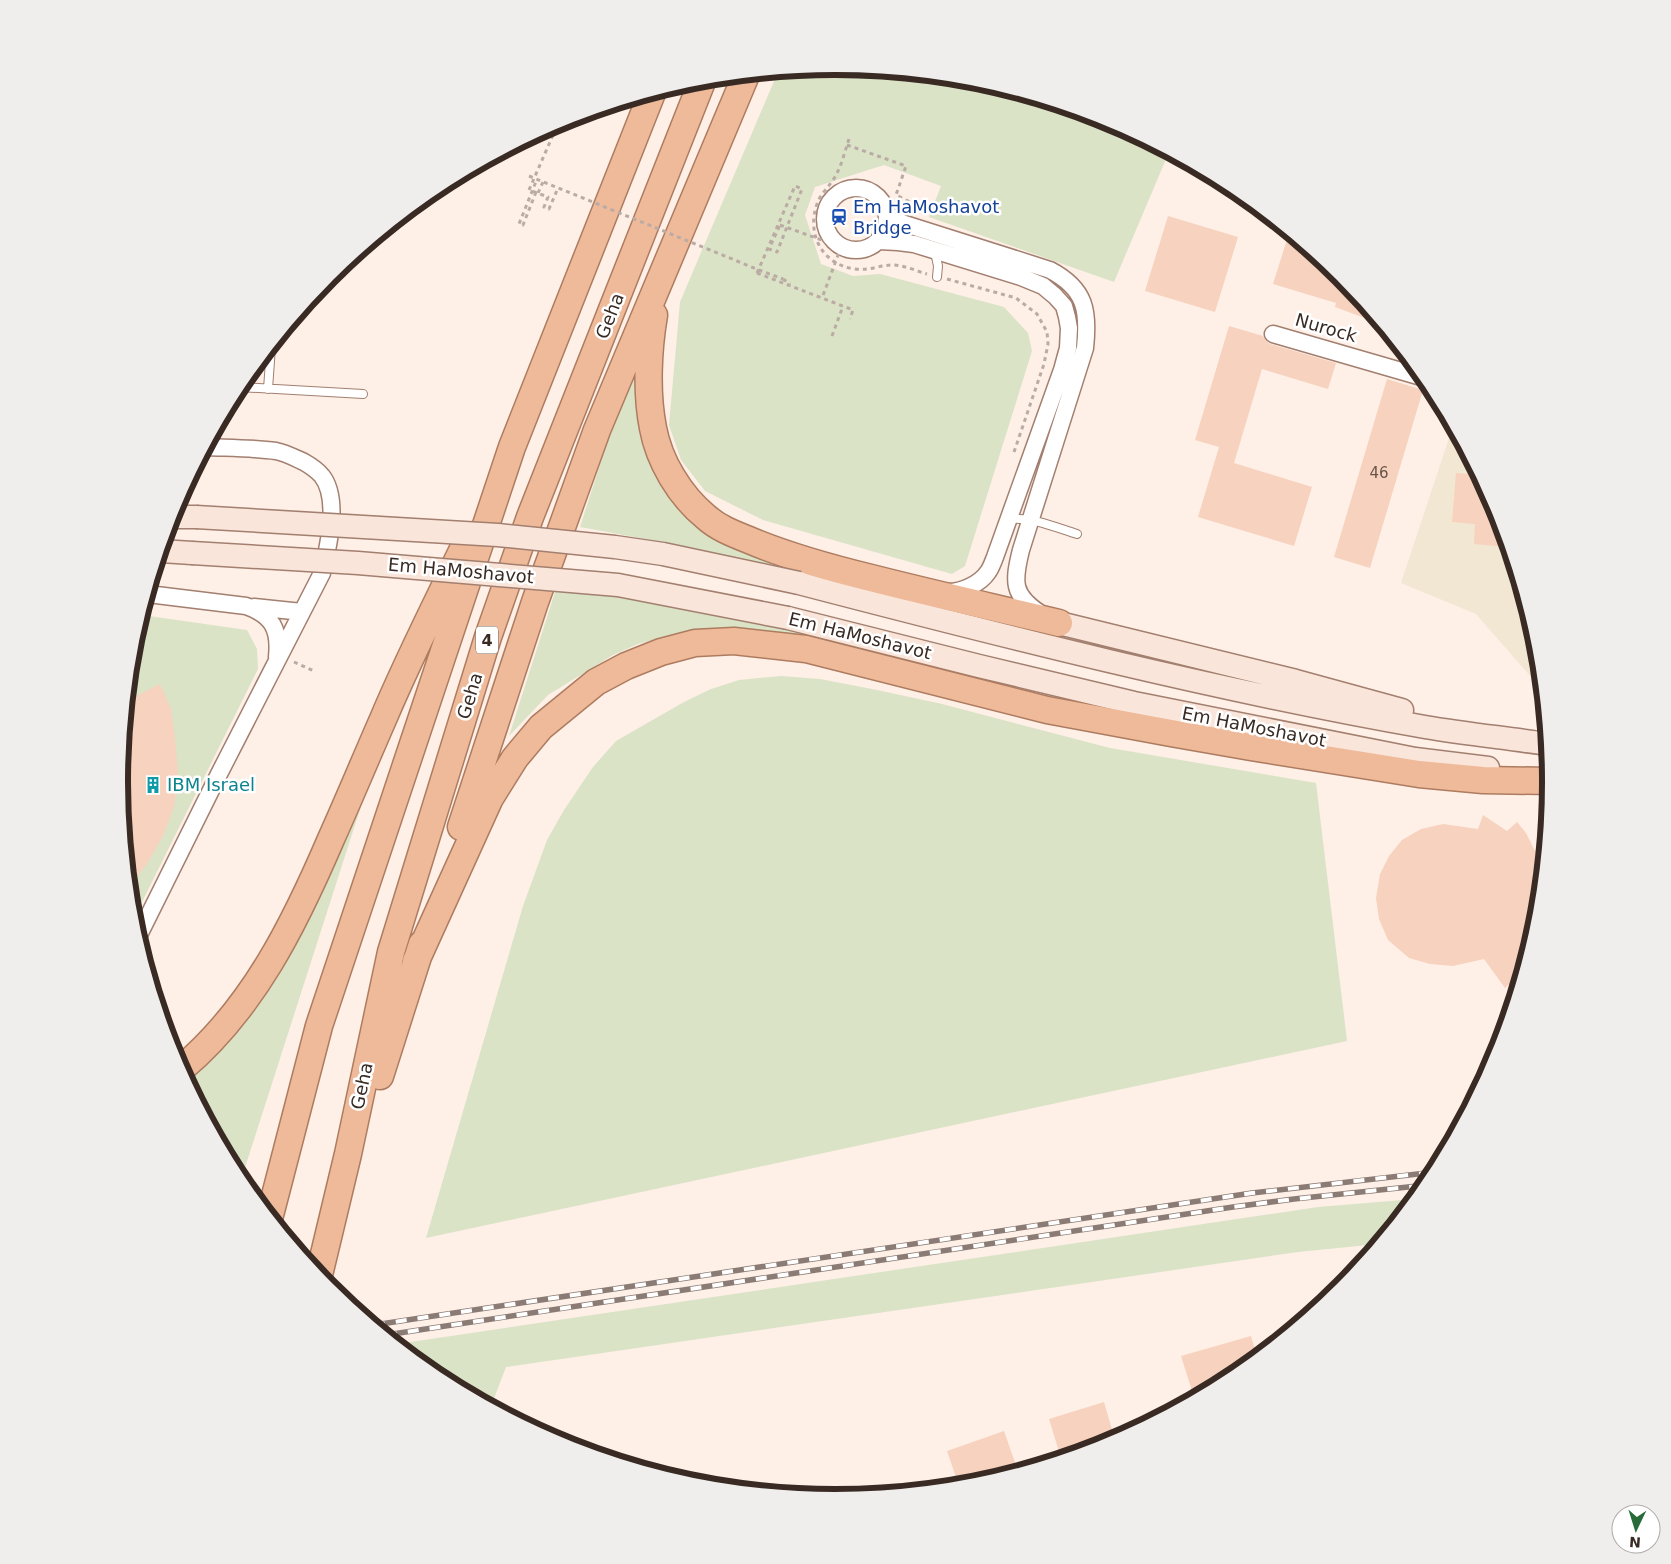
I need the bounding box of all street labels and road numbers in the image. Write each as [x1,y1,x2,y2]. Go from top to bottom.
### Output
street label: Geha [591,290,628,342]
street label: Nurock [1293,309,1360,346]
street label: Em HaMoshavot [387,554,535,587]
street label: Em HaMoshavot [787,608,934,663]
road number: 4 [476,626,498,654]
street label: Geha [453,670,487,722]
street label: Em HaMoshavot [1180,702,1328,751]
street label: Geha [346,1060,377,1111]

